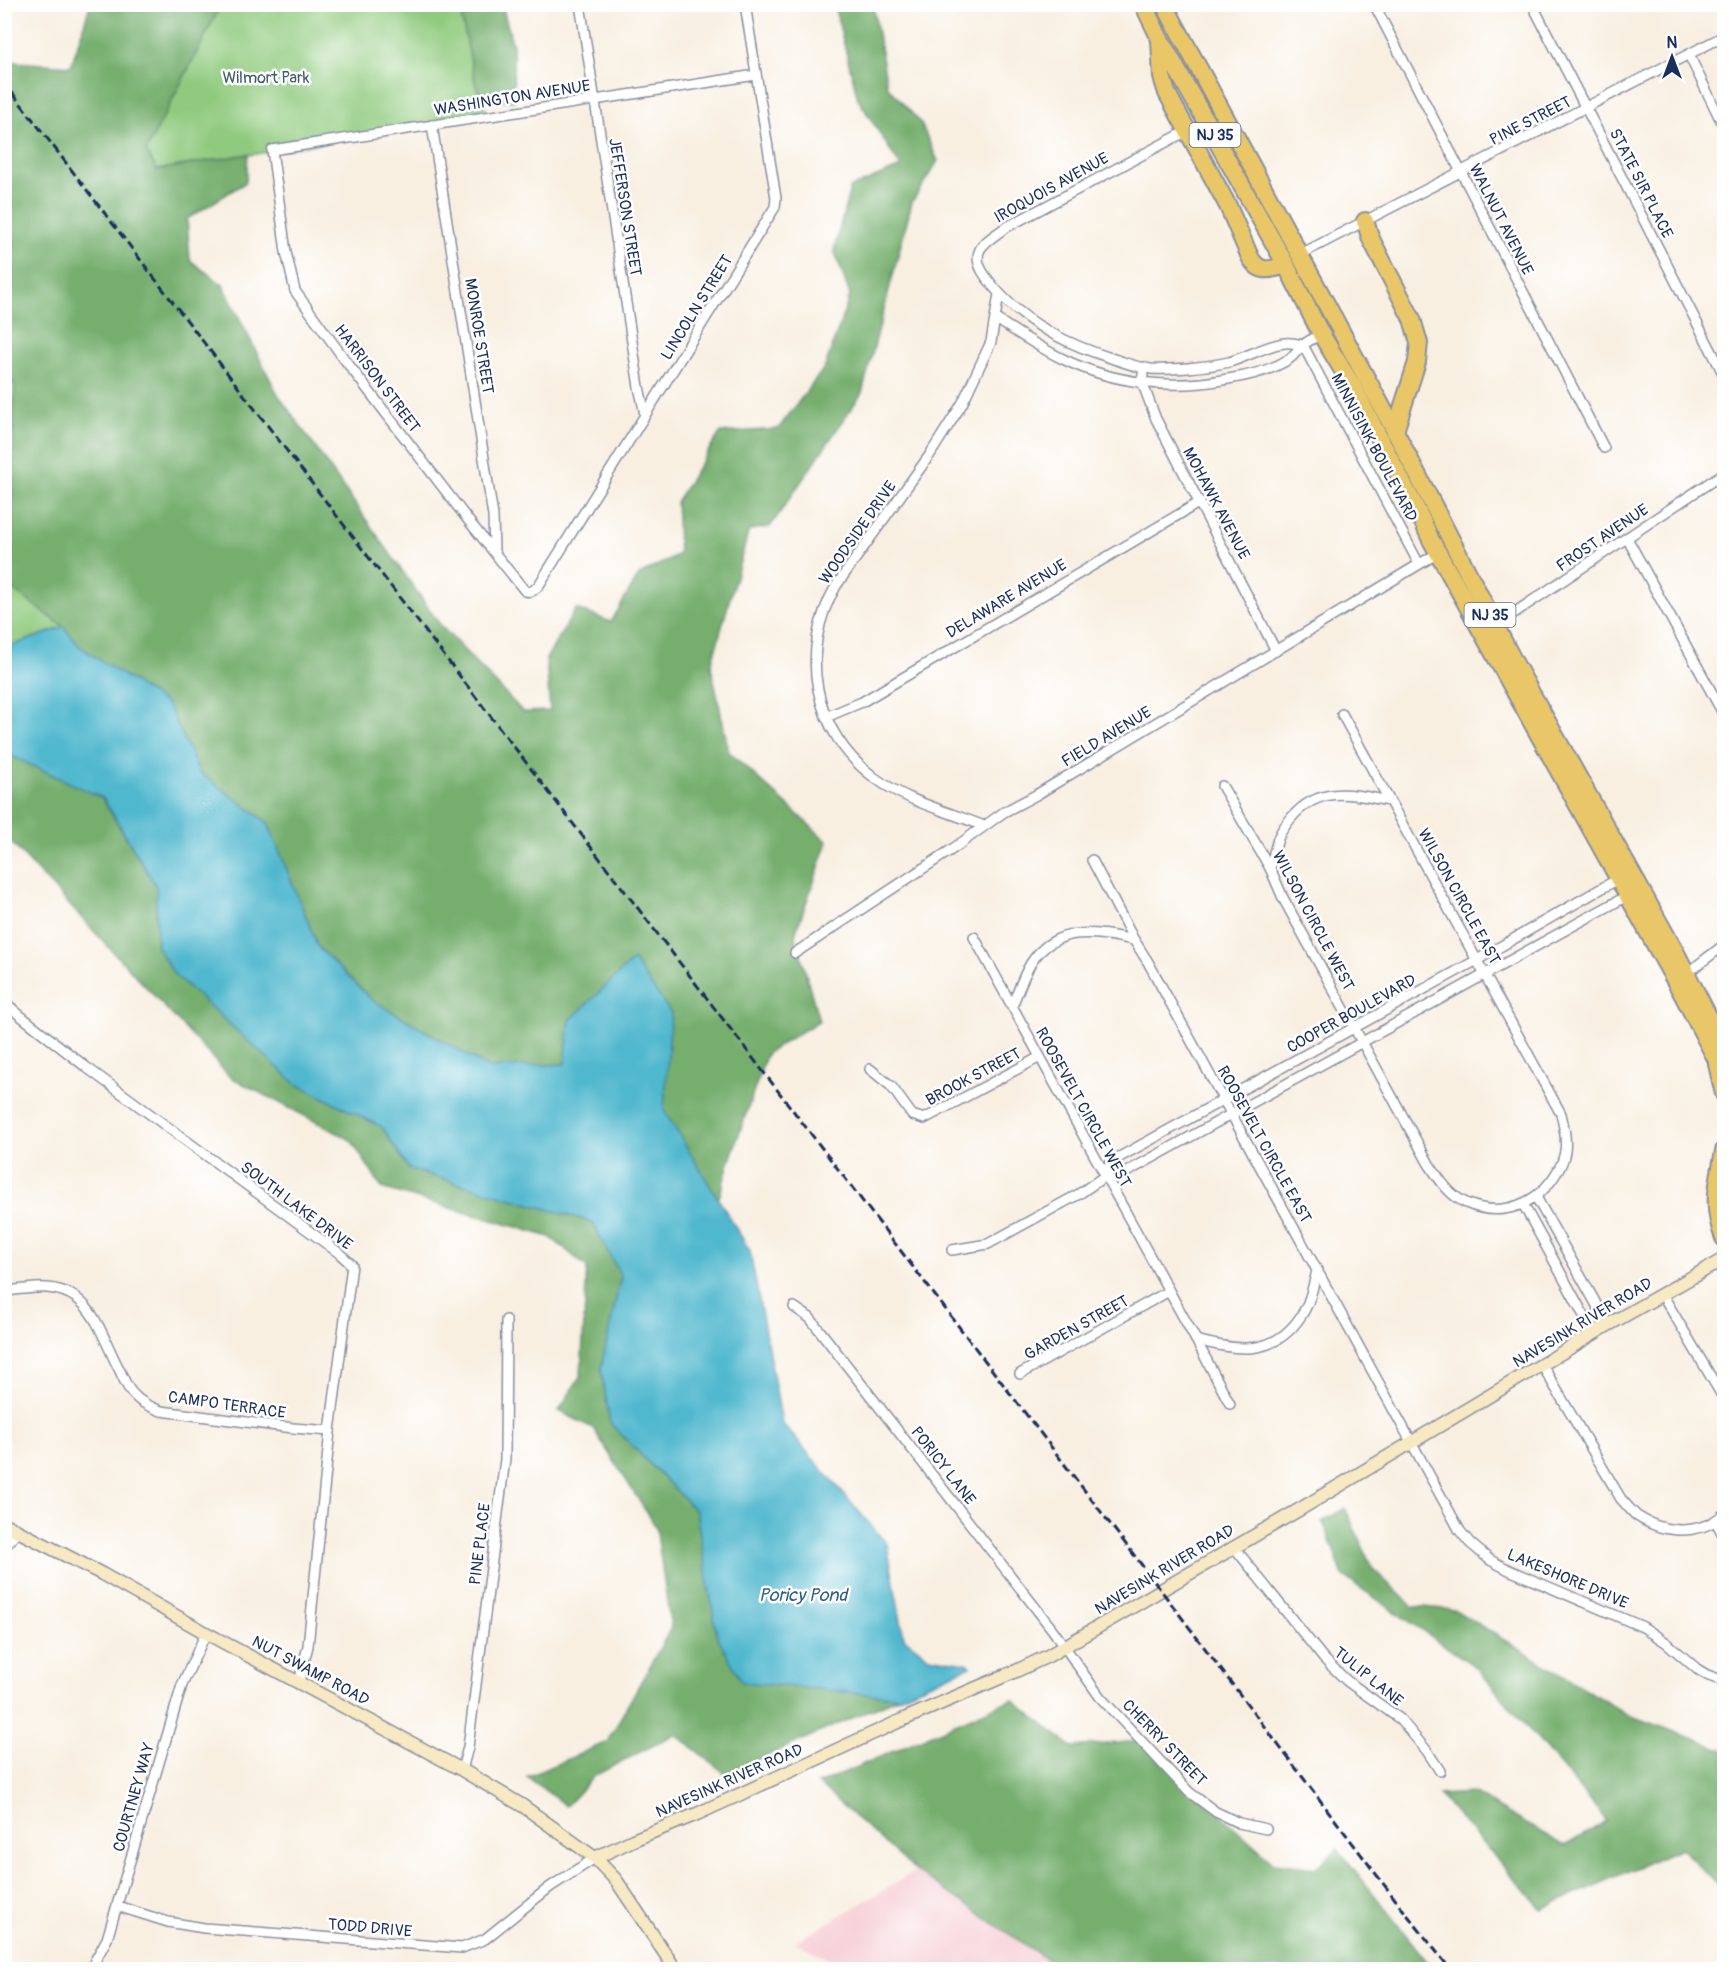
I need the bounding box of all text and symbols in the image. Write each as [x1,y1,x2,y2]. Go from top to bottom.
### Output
north arrow [1642,27,1702,87]
text: N [1667,33,1678,53]
park label: Wilmort Park [223,68,310,88]
street label: WASHINGTON AVENUE [433,76,592,120]
street label: PINE STREET [1486,92,1575,150]
road number: NJ 35 [1190,123,1240,147]
street label: STATE SIR PLACE [1605,125,1677,242]
street label: JEFFERSON STREET [604,137,646,278]
street label: IROQUOIS AVENUE [991,148,1112,228]
street label: WALNUT AVENUE [1464,161,1538,278]
street label: LINCOLN STREET [657,251,737,364]
street label: MONROE STREET [460,277,498,395]
street label: HARRISON STREET [330,321,424,437]
street label: MINNISINK BOULEVARD [1327,370,1422,525]
street label: MOHAWK AVENUE [1178,444,1254,563]
street label: WOODSIDE DRIVE [815,477,901,588]
street label: FROST AVENUE [1553,500,1653,576]
street label: DELAWARE AVENUE [943,555,1070,643]
road number: NJ 35 [1464,603,1516,627]
street label: FIELD AVENUE [1058,702,1155,772]
street label: WILSON CIRCLE EAST [1413,825,1505,968]
street label: WILSON CIRCLE WEST [1268,847,1359,994]
street label: COOPER BOULEVARD [1283,970,1420,1058]
street label: ROOSEVELT CIRCLE WEST [1031,1024,1136,1191]
street label: BROOK STREET [923,1043,1025,1110]
street label: ROOSEVELT CIRCLE EAST [1213,1062,1316,1227]
street label: SOUTH LAKE DRIVE [236,1157,356,1254]
street label: NAVESINK RIVER ROAD [1509,1273,1656,1372]
street label: GARDEN STREET [1021,1291,1132,1365]
street label: CAMPO TERRACE [167,1387,287,1423]
street label: PORICY LANE [906,1422,980,1509]
street label: PINE PLACE [465,1502,495,1586]
street label: NAVESINK RIVER ROAD [1091,1520,1238,1619]
street label: LAKESHORE DRIVE [1504,1544,1631,1613]
water label: Poricy Pond [759,1584,849,1607]
street label: NUT SWAMP ROAD [249,1632,373,1710]
street label: TULIP LANE [1329,1643,1407,1711]
street label: CHERRY STREET [1118,1695,1211,1790]
street label: NAVESINK RIVER ROAD [653,1739,806,1822]
street label: COURTNEY WAY [109,1740,159,1854]
street label: TODD DRIVE [327,1914,413,1942]

